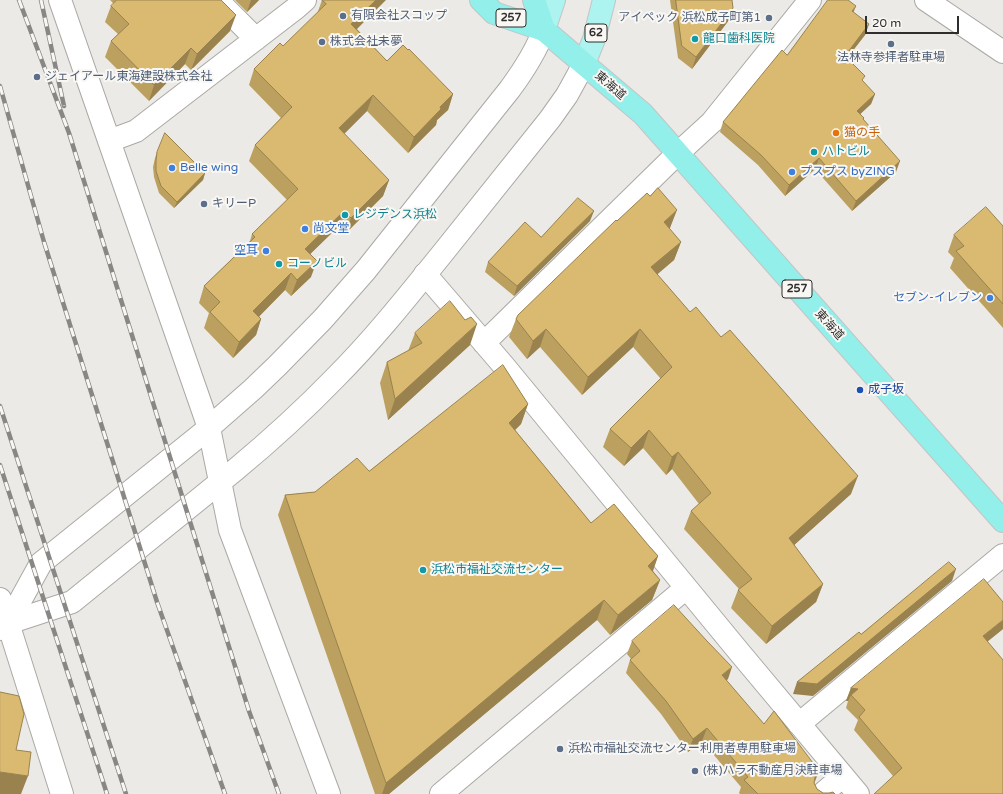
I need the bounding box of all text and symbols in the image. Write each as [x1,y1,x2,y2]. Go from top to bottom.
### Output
scale bar [867,8,961,34]
place label: 有限会社スコップ [351,9,447,23]
road number: 257 [496,9,526,27]
marker: 有限会社スコップ [338,11,348,21]
place label: アイペック 浜松成子町第1 [618,11,761,25]
marker: アイペック 浜松成子町第1 [764,13,774,23]
text: 20 m [872,16,901,30]
road number: 62 [585,24,607,42]
place label: 龍口歯科医院 [703,32,775,46]
marker: 龍口歯科医院 [690,34,700,44]
place label: 株式会社未夢 [330,35,402,49]
marker: 株式会社未夢 [317,37,327,47]
marker: 法林寺参拝者駐車場 [886,39,896,49]
place label: 法林寺参拝者駐車場 [837,51,945,65]
street label: 東海道 [592,69,628,103]
place label: ジェイアール東海建設株式会社 [45,70,212,84]
marker: ジェイアール東海建設株式会社 [32,72,42,82]
place label: 猫の手 [844,126,880,140]
marker: 猫の手 [831,128,841,138]
place label: ハトビル [822,145,870,159]
marker: ハトビル [809,147,819,157]
place label: Belle wing [180,161,238,175]
marker: Belle wing [167,163,177,173]
place label: プスプス byZING [800,165,895,179]
marker: プスプス byZING [787,167,797,177]
place label: キリーP [212,197,256,211]
marker: キリーP [199,199,209,209]
place label: レジデンス浜松 [353,208,437,222]
marker: レジデンス浜松 [340,210,350,220]
place label: 尚文堂 [313,222,349,236]
marker: 尚文堂 [300,224,310,234]
place label: 空耳 [234,244,258,258]
marker: 空耳 [261,246,271,256]
place label: コーノビル [287,257,347,271]
marker: コーノビル [274,259,284,269]
road number: 257 [782,280,812,298]
place label: セブン-イレブン [893,291,982,305]
marker: セブン-イレブン [985,293,995,303]
street label: 東海道 [812,307,846,343]
place label: 成子坂 [868,383,904,397]
marker: 成子坂 [855,385,865,395]
place label: 浜松市福祉交流センター [431,563,563,577]
marker: 浜松市福祉交流センター [418,565,428,575]
place label: 浜松市福祉交流センター利用者専用駐車場 [568,742,796,756]
marker: 浜松市福祉交流センター利用者専用駐車場 [555,744,565,754]
place label: (株)ハラ不動産月決駐車場 [703,764,842,778]
marker: (株)ハラ不動産月決駐車場 [690,766,700,776]

